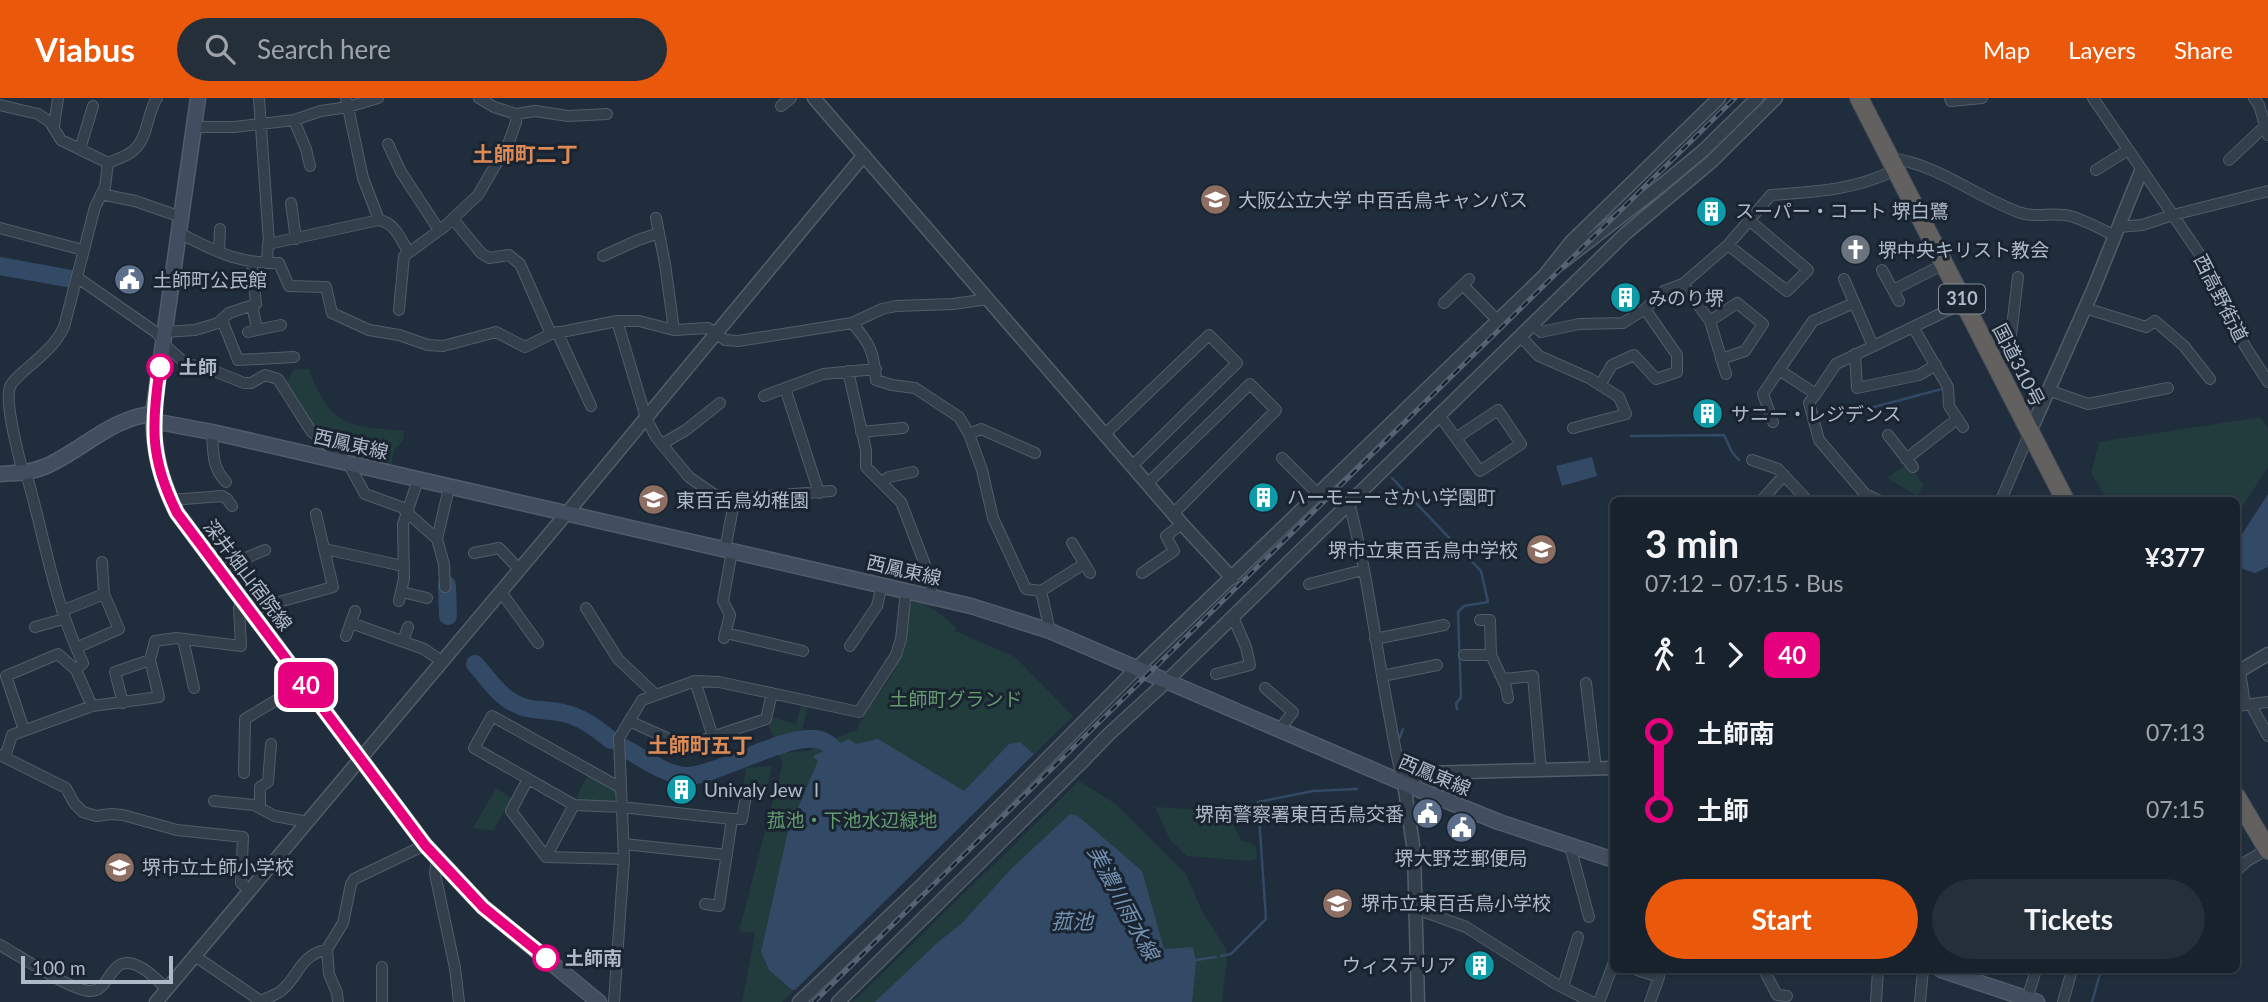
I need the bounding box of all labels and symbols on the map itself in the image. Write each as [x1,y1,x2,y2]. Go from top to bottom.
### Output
district label: 土師町二丁 [473,141,578,166]
school or university icon: 大阪公立大学 中百舌鳥キャンパス [1198,183,1232,217]
place label: 大阪公立大学 中百舌鳥キャンパス [1238,188,1528,211]
building icon: スーパー・コート 堺白鷺 [1695,194,1729,228]
place label: スーパー・コート 堺白鷺 [1735,199,1949,222]
church icon: 堺中央キリスト教会 [1838,233,1872,267]
place label: 堺中央キリスト教会 [1878,238,2049,261]
street label: 西高野街道 [2190,250,2253,345]
public building icon: 土師町公民館 [113,263,147,297]
place label: 土師町公民館 [153,268,267,291]
building icon: みのり堺 [1608,281,1642,315]
road number: 310 [1939,284,1985,314]
place label: みのり堺 [1648,286,1724,309]
street label: 国道310号 [1989,319,2050,410]
marker: 土師 [147,354,173,380]
place label: 土師 [179,355,217,378]
building icon: サニー・レジデンス [1691,397,1725,431]
place label: サニー・レジデンス [1731,402,1902,425]
street label: 西鳳東線 [311,424,391,463]
building icon: ハーモニーさかい学園町 [1247,480,1281,514]
school or university icon: 東百舌鳥幼稚園 [636,483,670,517]
place label: ハーモニーさかい学園町 [1287,485,1496,508]
place label: 東百舌鳥幼稚園 [676,488,809,511]
street label: 深井畑山宿院線 [199,515,298,635]
school or university icon: 堺市立東百舌鳥中学校 [1524,533,1558,567]
place label: 堺市立東百舌鳥中学校 [1328,538,1518,561]
street label: 西鳳東線 [864,550,944,589]
line badge: 40 [274,662,338,708]
park label: 土師町グランド [889,687,1023,710]
district label: 土師町五丁 [648,732,753,757]
street label: 西鳳東線 [1396,749,1475,800]
building icon: Univaly Jew Ⅰ [664,773,698,807]
place label: Univaly Jew Ⅰ [704,778,826,801]
public building icon: 堺南警察署東百舌鳥交番 [1410,797,1444,831]
place label: 堺南警察署東百舌鳥交番 [1195,802,1404,825]
park label: 菰池・下池水辺緑地 [766,808,938,831]
public building icon: 堺大野芝郵便局 [1444,810,1478,844]
water label: 美濃川雨水線 [1084,841,1166,966]
place label: 堺大野芝郵便局 [1394,846,1528,869]
school or university icon: 堺市立土師小学校 [102,850,136,884]
place label: 堺市立土師小学校 [142,855,294,878]
school or university icon: 堺市立東百舌鳥小学校 [1321,886,1355,920]
place label: 堺市立東百舌鳥小学校 [1361,891,1551,914]
water label: 菰池 [1051,908,1095,933]
marker: 土師南 [533,945,559,971]
place label: 土師南 [565,946,622,969]
building icon: ウィステリア [1462,948,1496,982]
scale bar [21,953,173,985]
place label: ウィステリア [1342,953,1456,976]

